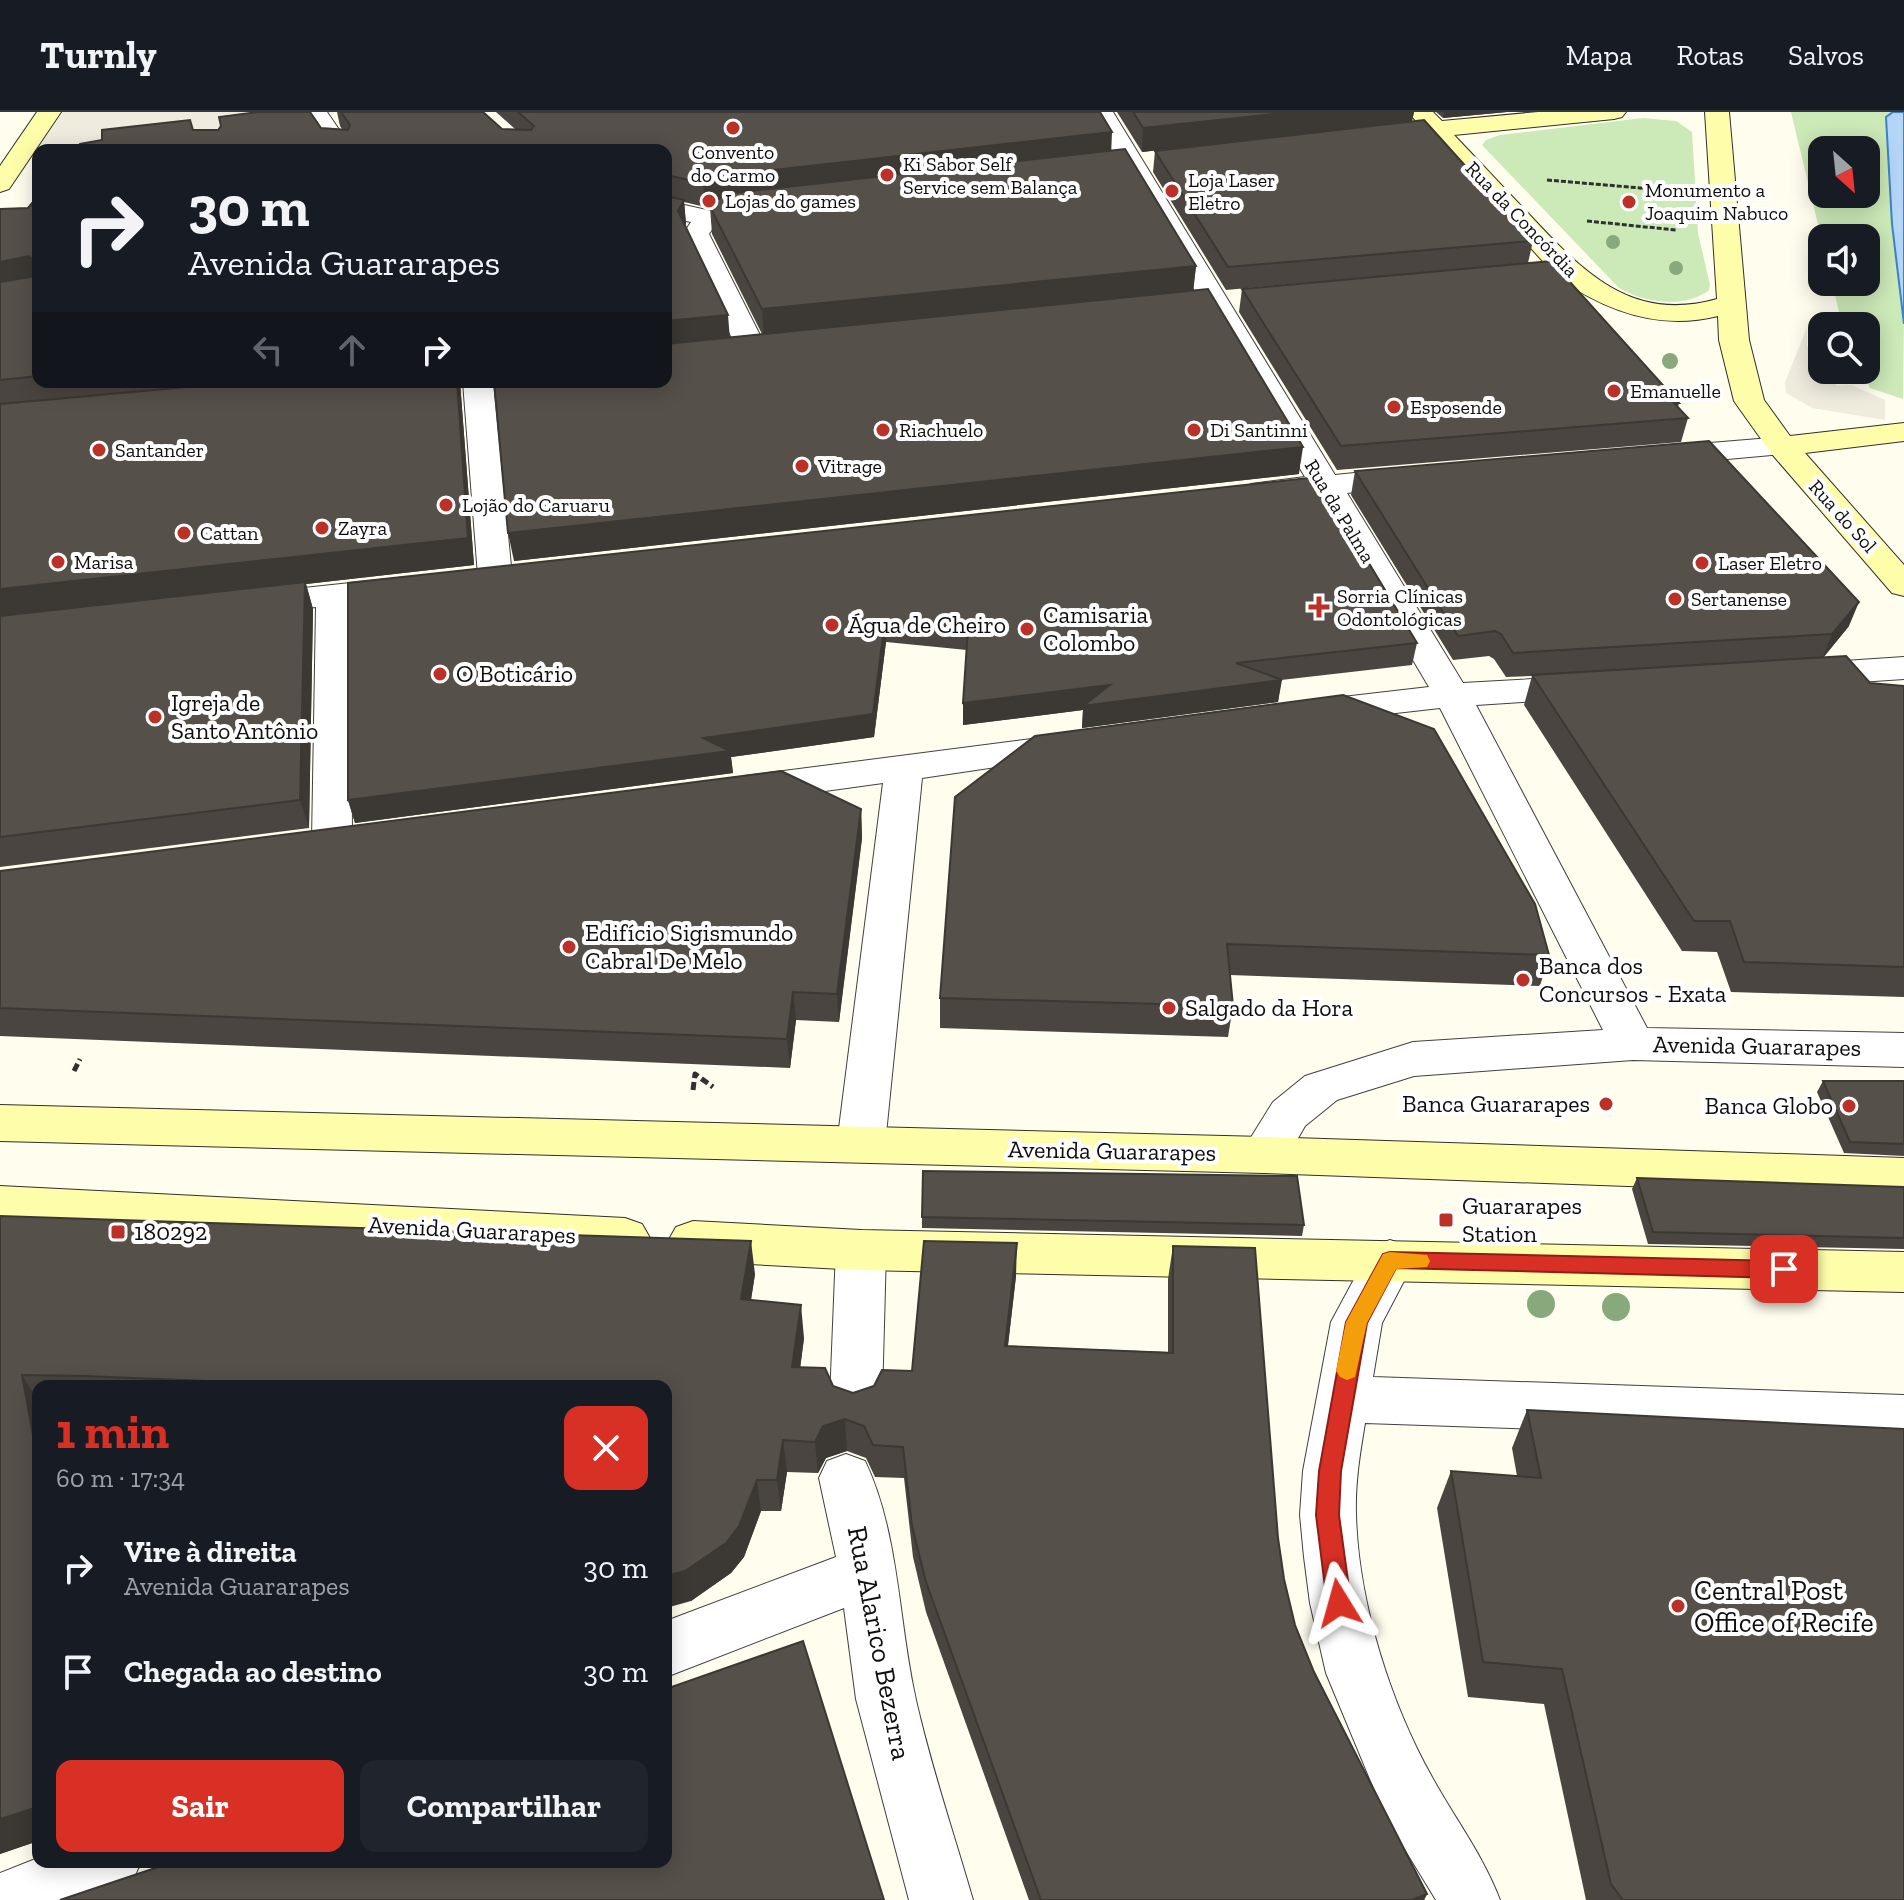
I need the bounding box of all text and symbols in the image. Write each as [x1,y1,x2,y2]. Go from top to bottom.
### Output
text: Turnly [40,32,157,78]
text: Mapa [1566,39,1633,72]
text: Rotas [1677,39,1744,72]
text: Salvos [1788,39,1864,72]
marker: Convento do Carmo [724,119,742,137]
north arrow [1808,136,1880,208]
map controls [1808,136,1880,384]
place label: Convento do Carmo [691,140,775,187]
place label: Ki Sabor Self Service sem Balança [903,152,1078,199]
street label: Rua da Concórdia [1461,156,1584,282]
marker: Ki Sabor Self Service sem Balança [878,166,896,184]
place label: Loja Laser Eletro [1188,168,1276,215]
text: 30 m [188,173,310,240]
icon: right [56,176,160,280]
place label: Monumento a Joaquim Nabuco [1645,178,1788,225]
marker: Loja Laser Eletro [1163,182,1181,200]
place label: Lojas do games [725,189,856,213]
marker: Lojas do games [700,192,718,210]
marker: Monumento a Joaquim Nabuco [1620,193,1638,211]
button: sound [1808,224,1880,296]
text: Avenida Guararapes [188,241,500,284]
button: search [1808,312,1880,384]
icon: left [246,328,290,372]
icon: ahead [330,328,374,372]
icon: right [414,328,458,372]
place label: Emanuelle [1630,379,1721,403]
marker: Emanuelle [1605,382,1623,400]
place label: Esposende [1410,395,1502,419]
marker: Esposende [1385,398,1403,416]
place label: Riachuelo [899,418,983,442]
place label: Di Santinni [1210,418,1308,442]
marker: Riachuelo [874,421,892,439]
marker: Di Santinni [1185,421,1203,439]
place label: Santander [115,438,204,462]
marker: Santander [90,441,108,459]
place label: Vitrage [817,454,882,478]
street label: Rua da Palma [1300,455,1380,567]
marker: Vitrage [793,457,811,475]
street label: Rua do Sol [1804,475,1882,557]
place label: Lojão do Caruaru [462,493,610,517]
marker: Lojão do Caruaru [437,496,455,514]
place label: Zayra [338,516,387,540]
marker: Zayra [313,519,331,537]
place label: Cattan [200,521,259,545]
marker: Cattan [175,524,193,542]
place label: Marisa [74,550,134,574]
place label: Laser Eletro [1718,551,1822,575]
marker: Marisa [49,553,67,571]
marker: Laser Eletro [1693,554,1711,572]
place label: Sorria Clínicas Odontológicas [1337,584,1463,631]
place label: Sertanense [1691,587,1787,611]
marker: Sertanense [1666,590,1684,608]
marker: Sorria Clínicas Odontológicas [1308,596,1330,618]
place label: Camisaria Colombo [1043,600,1148,657]
place label: Água de Cheiro [848,610,1006,639]
marker: Água de Cheiro [823,616,841,634]
marker: Camisaria Colombo [1018,620,1036,638]
place label: O Boticário [456,659,573,688]
marker: O Boticário [431,665,449,683]
place label: Igreja de Santo Antônio [171,688,318,745]
marker: Igreja de Santo Antônio [146,708,164,726]
place label: Edifício Sigismundo Cabral De Melo [585,918,793,975]
marker: Edifício Sigismundo Cabral De Melo [560,938,578,956]
place label: Banca dos Concursos - Exata [1539,951,1727,1008]
marker: Banca dos Concursos - Exata [1514,971,1532,989]
place label: Salgado da Hora [1185,993,1354,1022]
marker: Salgado da Hora [1160,999,1178,1017]
street label: Avenida Guararapes [1653,1029,1861,1062]
place label: Banca Guararapes [1402,1089,1590,1118]
place label: Banca Globo [1705,1091,1833,1120]
marker: Banca Guararapes [1597,1095,1615,1113]
marker: Banca Globo [1840,1097,1858,1115]
street label: Avenida Guararapes [1008,1134,1216,1167]
place label: Guararapes Station [1462,1191,1582,1248]
street label: Avenida Guararapes [367,1210,577,1249]
marker: Guararapes Station [1437,1211,1455,1229]
place label: 180292 [134,1217,207,1246]
marker: 180292 [109,1223,127,1241]
pin [1750,1235,1818,1303]
icon: arrive [1762,1247,1806,1291]
text: 1 min [56,1403,169,1460]
button: close [564,1406,648,1490]
text: 60 m · 17:34 [56,1462,185,1494]
street label: Rua Alarico Bezerra [841,1523,918,1763]
text: Vire à direita [124,1534,297,1570]
icon: right [56,1546,100,1590]
text: 30 m [583,1550,648,1586]
position arrow [1297,1561,1381,1645]
text: Avenida Guararapes [124,1570,350,1602]
place label: Central Post Office of Recife [1694,1574,1874,1639]
marker: Central Post Office of Recife [1669,1597,1687,1615]
icon: arrive [56,1650,100,1694]
text: Chegada ao destino [124,1654,382,1690]
text: 30 m [583,1654,648,1690]
button: Sair [56,1760,344,1852]
button: Compartilhar [360,1760,648,1852]

